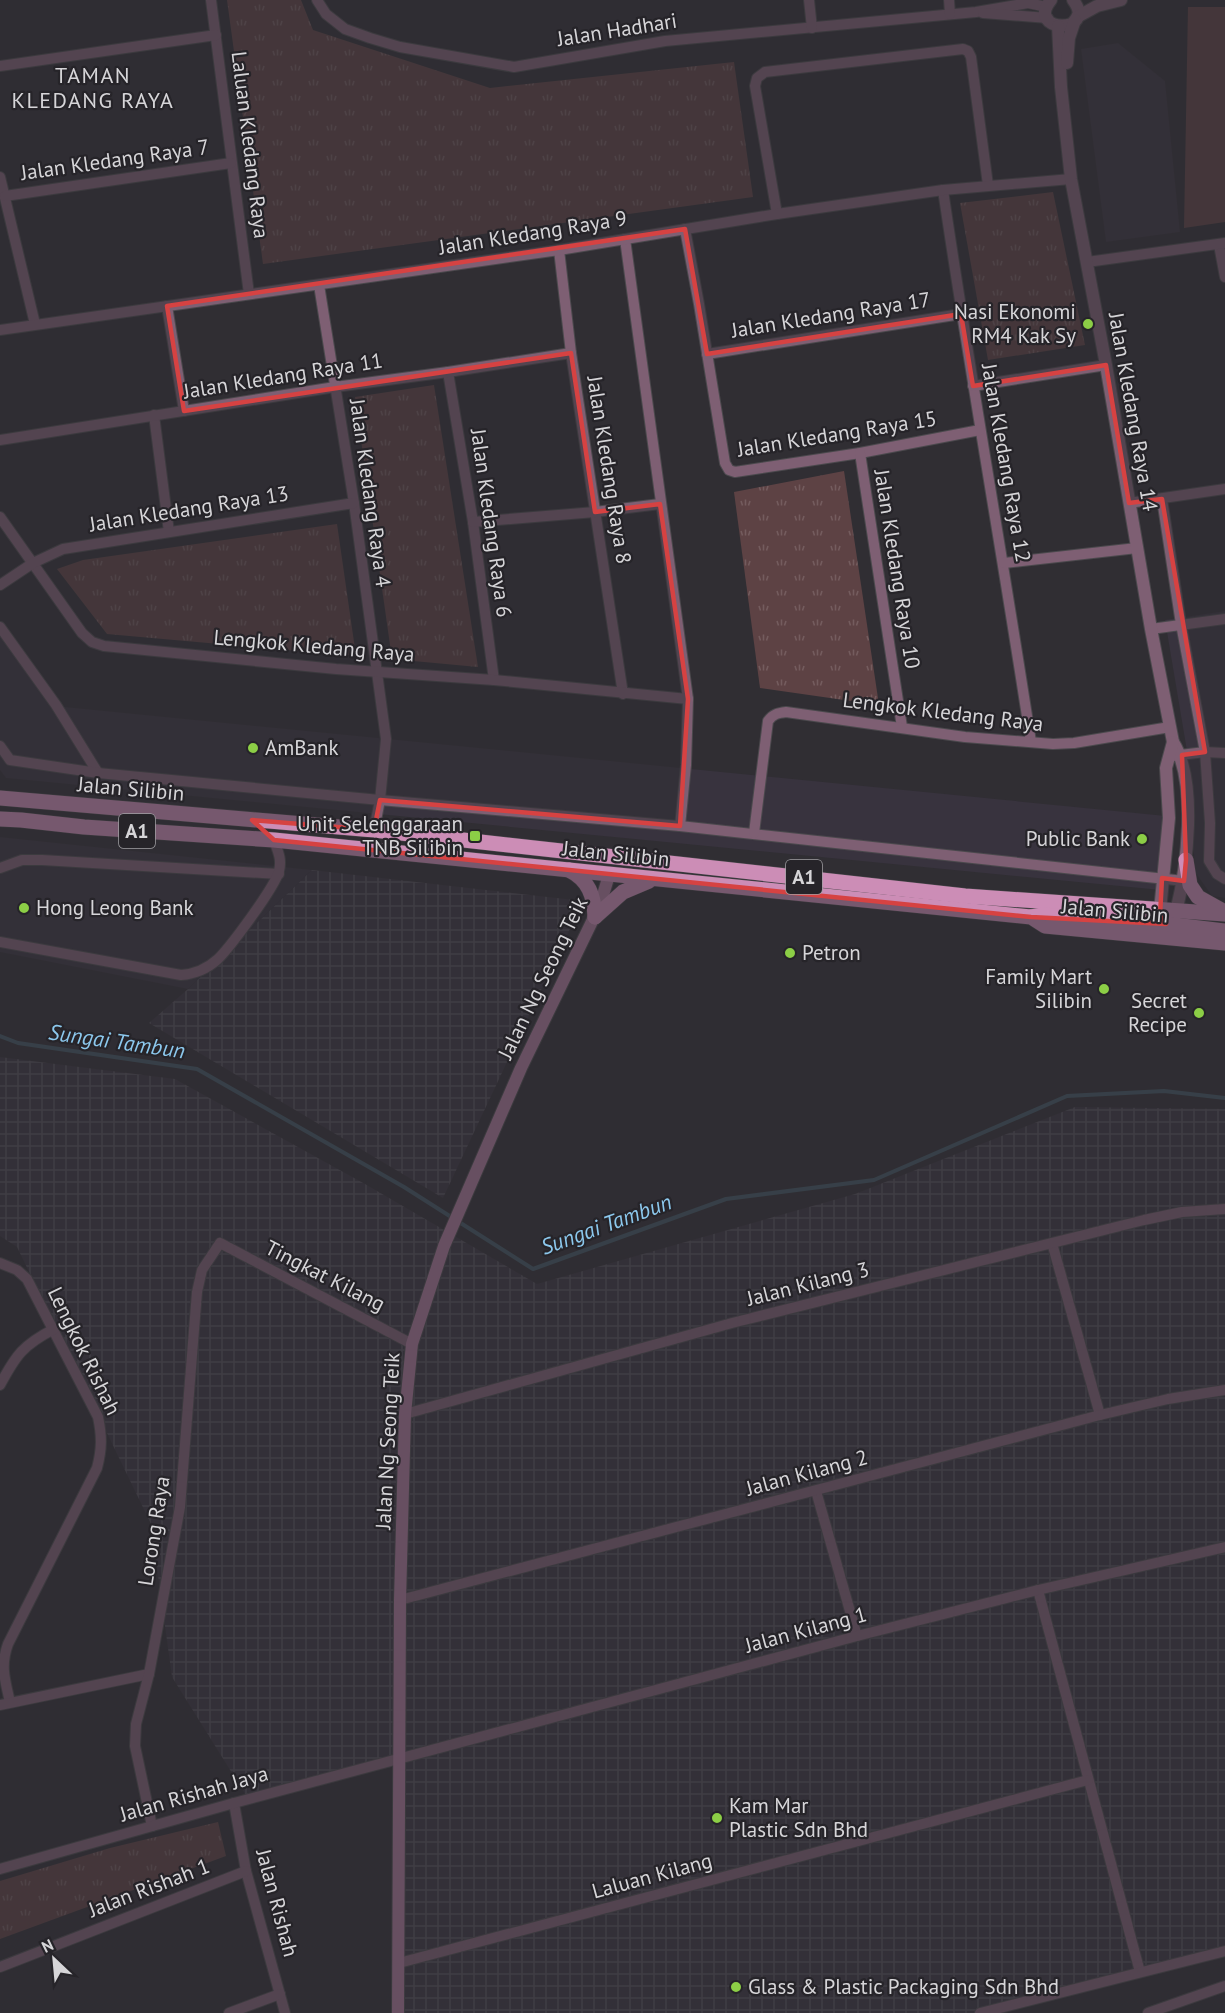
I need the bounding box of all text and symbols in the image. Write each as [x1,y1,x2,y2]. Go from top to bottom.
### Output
street label: Jalan Hadhari [554,7,679,52]
street label: Laluan Kledang Raya [226,50,275,240]
district label: TAMAN KLEDANG RAYA [12,61,174,114]
street label: Jalan Kledang Raya 7 [18,133,211,186]
street label: Jalan Kledang Raya 9 [436,204,629,261]
street label: Jalan Kledang Raya 17 [728,285,932,344]
place label: Nasi Ekonomi RM4 Kak Sy [954,298,1076,349]
street label: Jalan Kledang Raya 14 [1103,309,1164,513]
marker: Nasi Ekonomi RM4 Kak Sy [1081,317,1095,331]
street label: Jalan Kledang Raya 11 [180,346,384,405]
street label: Jalan Kledang Raya 12 [976,360,1037,564]
street label: Jalan Kledang Raya 8 [581,373,638,566]
street label: Jalan Kledang Raya 4 [344,396,397,589]
street label: Jalan Kledang Raya 15 [734,404,938,463]
street label: Jalan Kledang Raya 6 [465,426,518,619]
street label: Jalan Kledang Raya 10 [868,466,927,670]
street label: Jalan Kledang Raya 13 [86,479,290,538]
street label: Lengkok Kledang Raya [212,623,416,668]
street label: Lengkok Kledang Raya [841,686,1045,737]
place label: AmBank [265,734,339,761]
marker: AmBank [246,741,260,755]
street label: Jalan Silibin [75,770,186,807]
place label: Unit Selenggaraan TNB Silibin [297,810,463,861]
road number: A1 [119,814,155,848]
place label: Public Bank [1026,825,1130,852]
marker: Unit Selenggaraan TNB Silibin [468,829,482,843]
marker: Public Bank [1135,832,1149,846]
street label: Jalan Silibin [560,834,671,873]
road number: A1 [786,860,822,894]
street label: Jalan Ng Seong Teik [491,892,593,1064]
street label: Jalan Silibin [1059,892,1170,929]
place label: Hong Leong Bank [36,894,194,921]
marker: Hong Leong Bank [17,901,31,915]
place label: Petron [802,939,861,966]
marker: Petron [783,946,797,960]
place label: Family Mart Silibin [985,963,1092,1014]
marker: Family Mart Silibin [1097,982,1111,996]
place label: Secret Recipe [1128,987,1187,1038]
marker: Secret Recipe [1192,1006,1206,1020]
water label: Sungai Tambun [47,1018,187,1064]
water label: Sungai Tambun [537,1187,675,1261]
street label: Tingkat Kilang [261,1234,390,1317]
street label: Jalan Kilang 3 [743,1255,872,1312]
street label: Lengkok Rishah [42,1282,127,1419]
street label: Jalan Ng Seong Teik [369,1352,406,1531]
street label: Jalan Kilang 2 [742,1443,871,1502]
street label: Lorong Raya [132,1474,175,1588]
street label: Jalan Kilang 1 [741,1600,870,1659]
street label: Jalan Rishah Jaya [116,1759,271,1828]
place label: Kam Mar Plastic Sdn Bhd [729,1792,868,1843]
marker: Kam Mar Plastic Sdn Bhd [710,1811,724,1825]
street label: Jalan Rishah [250,1845,305,1960]
street label: Laluan Kilang [589,1846,715,1905]
street label: Jalan Rishah 1 [83,1852,213,1923]
north arrow [24,1929,84,1989]
text: N [38,1934,57,1957]
place label: Glass & Plastic Packaging Sdn Bhd [748,1973,1059,2000]
marker: Glass & Plastic Packaging Sdn Bhd [729,1980,743,1994]

